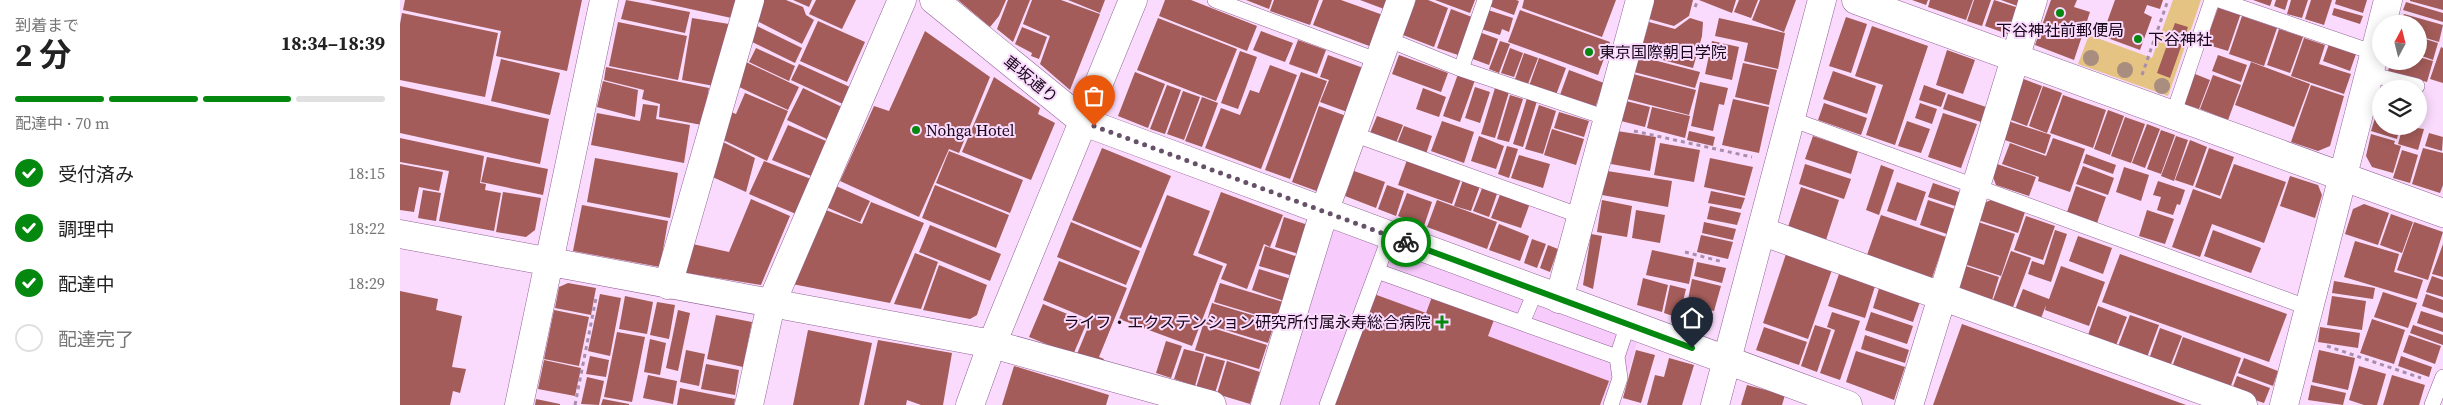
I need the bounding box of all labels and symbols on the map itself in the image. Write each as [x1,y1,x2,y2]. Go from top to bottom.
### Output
marker: 下谷神社前郵便局 [2054,7,2066,19]
north arrow [2372,15,2428,70]
place label: 下谷神社前郵便局 [1996,19,2124,41]
place label: 下谷神社 [2148,28,2212,50]
marker: 下谷神社 [2132,33,2144,45]
place label: 東京国際朝日学院 [1599,41,1727,63]
marker: 東京国際朝日学院 [1583,46,1595,58]
street label: 車坂通り [999,50,1063,108]
pin [1073,75,1115,126]
place label: Nohga Hotel [926,119,1015,141]
marker: Nohga Hotel [910,124,922,136]
courier [1381,217,1431,267]
pin [1671,297,1713,348]
place label: ライフ・エクステンション研究所付属永寿総合病院 [1063,311,1431,333]
marker: ライフ・エクステンション研究所付属永寿総合病院 [1435,315,1449,329]

